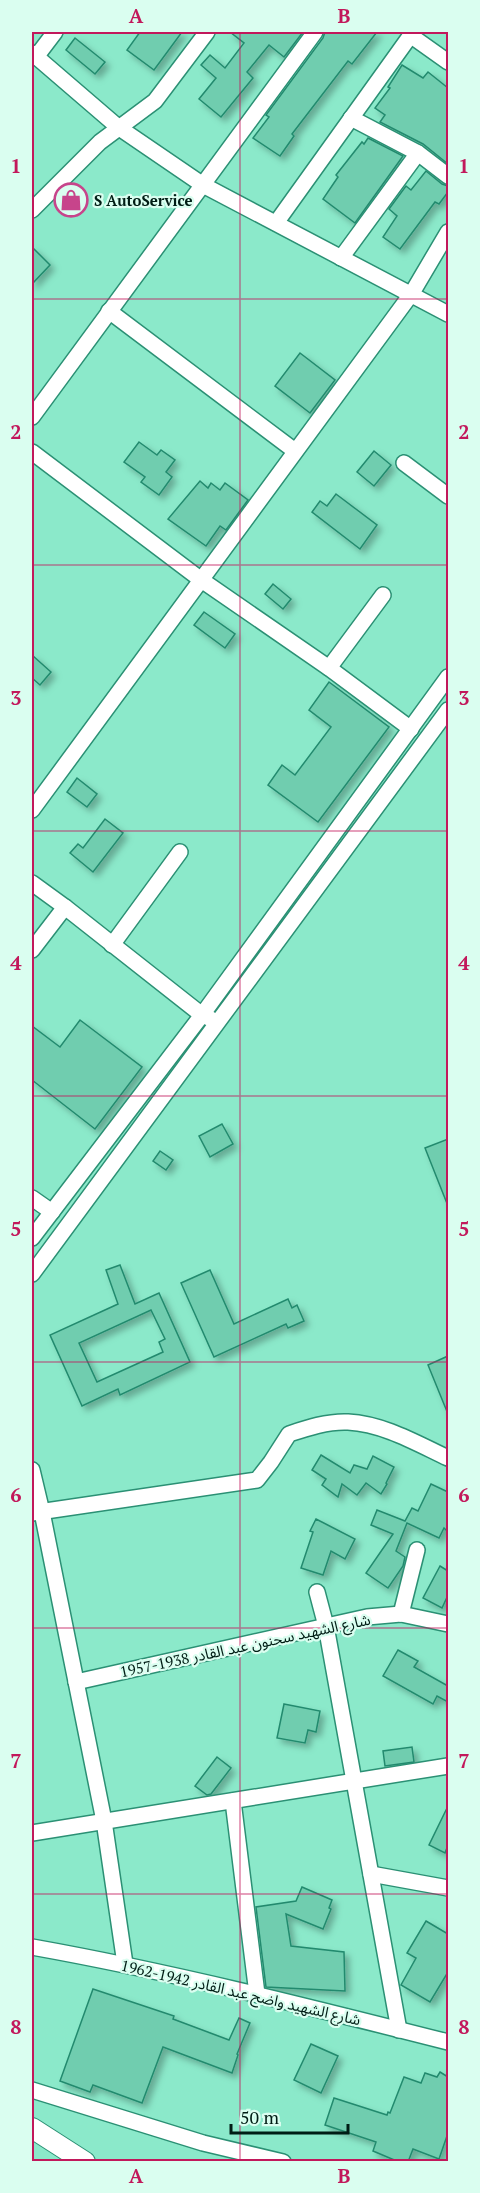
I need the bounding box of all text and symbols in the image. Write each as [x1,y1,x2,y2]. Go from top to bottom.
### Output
text: A [129,2,144,29]
text: B [338,2,351,29]
text: 1 [10,152,22,179]
text: 1 [458,152,470,179]
shop icon: S AutoService [53,182,89,218]
place label: S AutoService [94,190,193,210]
text: 2 [10,418,22,445]
text: 2 [458,418,470,445]
text: 3 [10,684,22,711]
text: 3 [458,684,470,711]
text: 4 [10,949,22,976]
text: 4 [458,949,470,976]
text: 5 [10,1215,22,1242]
text: 5 [458,1215,470,1242]
text: 6 [10,1481,22,1508]
text: 6 [458,1481,470,1508]
street label: شارع الشهيد سحنون عبد القادر 1938-1957 [118,1609,373,1684]
text: 7 [10,1747,22,1774]
text: 7 [458,1747,470,1774]
street label: شارع الشهيد واضح عبد القادر 1942-1962 [119,1955,363,2032]
text: 8 [10,2013,22,2040]
text: 8 [458,2013,470,2040]
scale bar [231,2097,348,2135]
text: 50 m [240,2105,280,2129]
text: A [129,2162,144,2189]
text: B [338,2162,351,2189]

